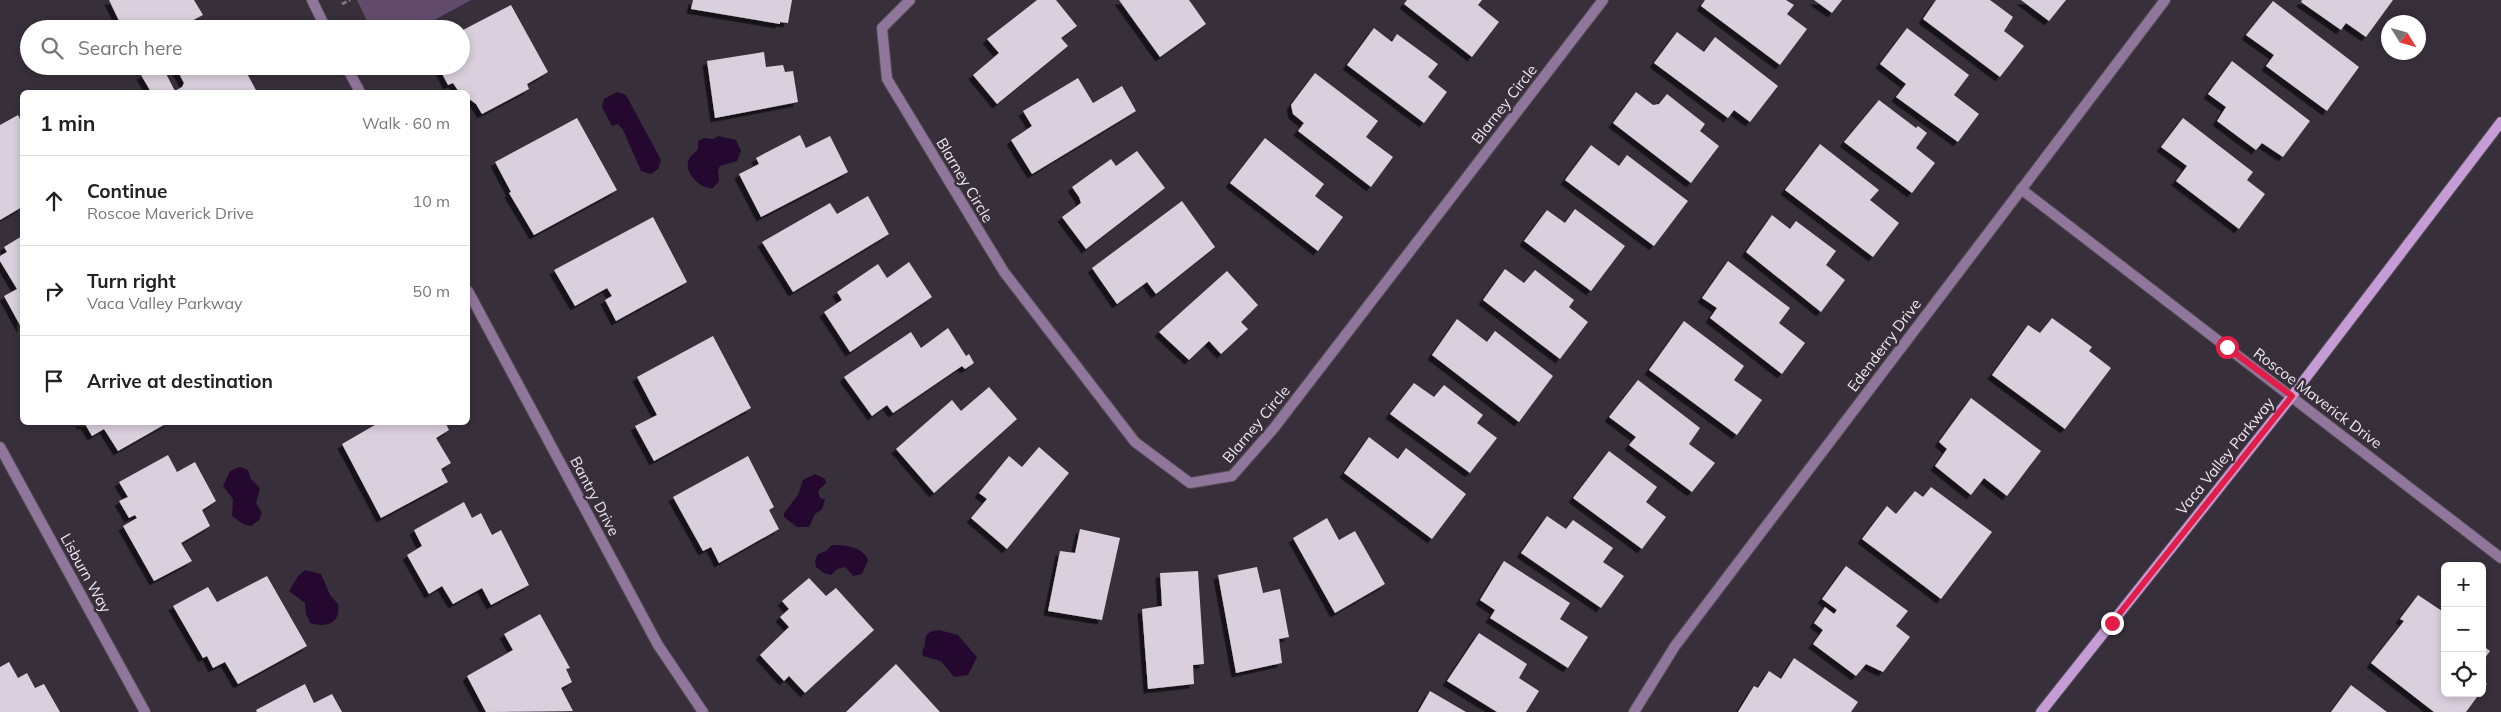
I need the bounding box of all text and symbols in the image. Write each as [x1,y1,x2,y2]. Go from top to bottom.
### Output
north arrow [2381,15,2426,60]
search box [20,20,470,75]
icon: search [38,34,66,62]
text: Search here [78,36,182,60]
street label: Blarney Circle [1467,61,1541,147]
text: 1 min [40,110,95,136]
text: Walk · 60 m [362,113,450,133]
street label: Blarney Circle [932,134,998,226]
text: Continue [87,179,167,203]
icon: ahead [40,187,68,215]
text: 10 m [413,191,450,211]
text: Roscoe Maverick Drive [87,203,254,223]
text: Turn right [87,269,176,293]
icon: right [40,277,68,305]
text: 50 m [413,281,450,301]
text: Vaca Valley Parkway [87,293,242,313]
street label: Edenderry Drive [1843,295,1925,395]
route start [2216,336,2239,359]
street label: Roscoe Maverick Drive [2250,343,2386,453]
icon: arrive [40,367,68,395]
text: Arrive at destination [87,369,273,393]
street label: Blarney Circle [1218,381,1294,467]
street label: Vaca Valley Parkway [2172,393,2278,519]
street label: Bantry Drive [566,453,624,539]
street label: Lisburn Way [56,530,116,616]
map controls [2441,562,2486,697]
button: + [2441,562,2486,607]
button: − [2441,607,2486,652]
route end [2101,612,2124,635]
button: locate [2441,652,2486,697]

